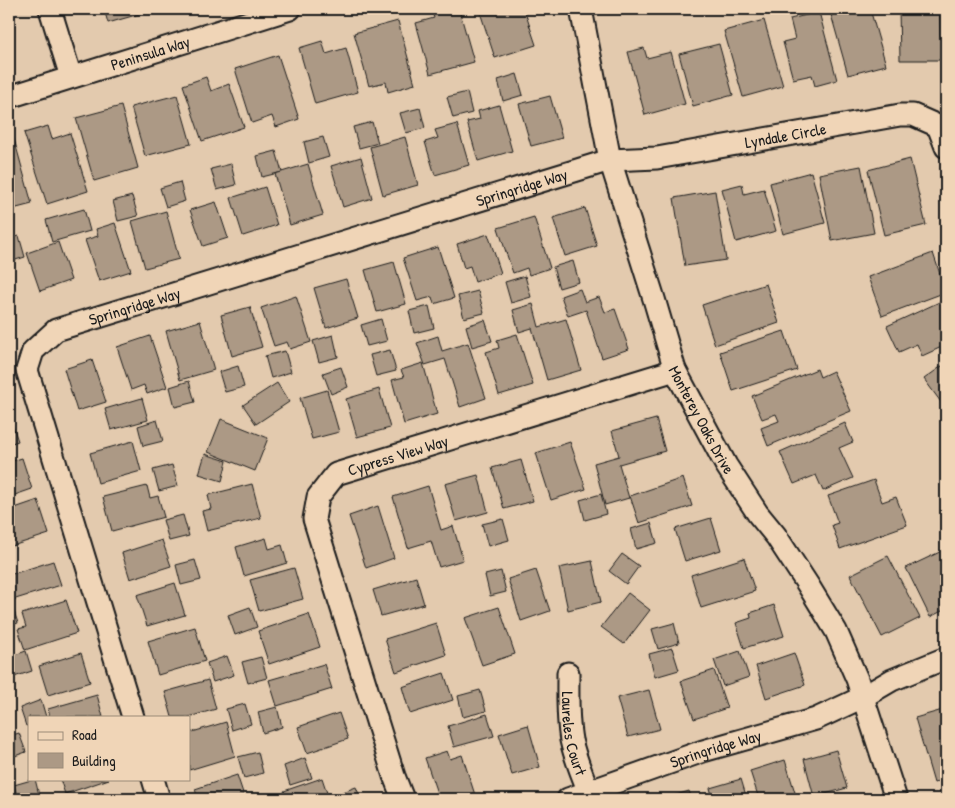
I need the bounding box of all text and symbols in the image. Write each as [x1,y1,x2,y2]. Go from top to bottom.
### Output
street label: Peninsula Way [108,30,193,76]
street label: Lyndale Circle [743,117,829,153]
street label: Springridge Way [473,163,570,211]
street label: Springridge Way [86,281,183,330]
street label: Monterey Oaks Drive [664,362,740,479]
street label: Cypress View Way [345,429,451,481]
street label: Laureles Court [557,691,592,779]
legend [28,716,190,780]
text: Road [72,724,97,745]
street label: Springridge Way [667,724,764,773]
text: Building [72,750,116,771]

